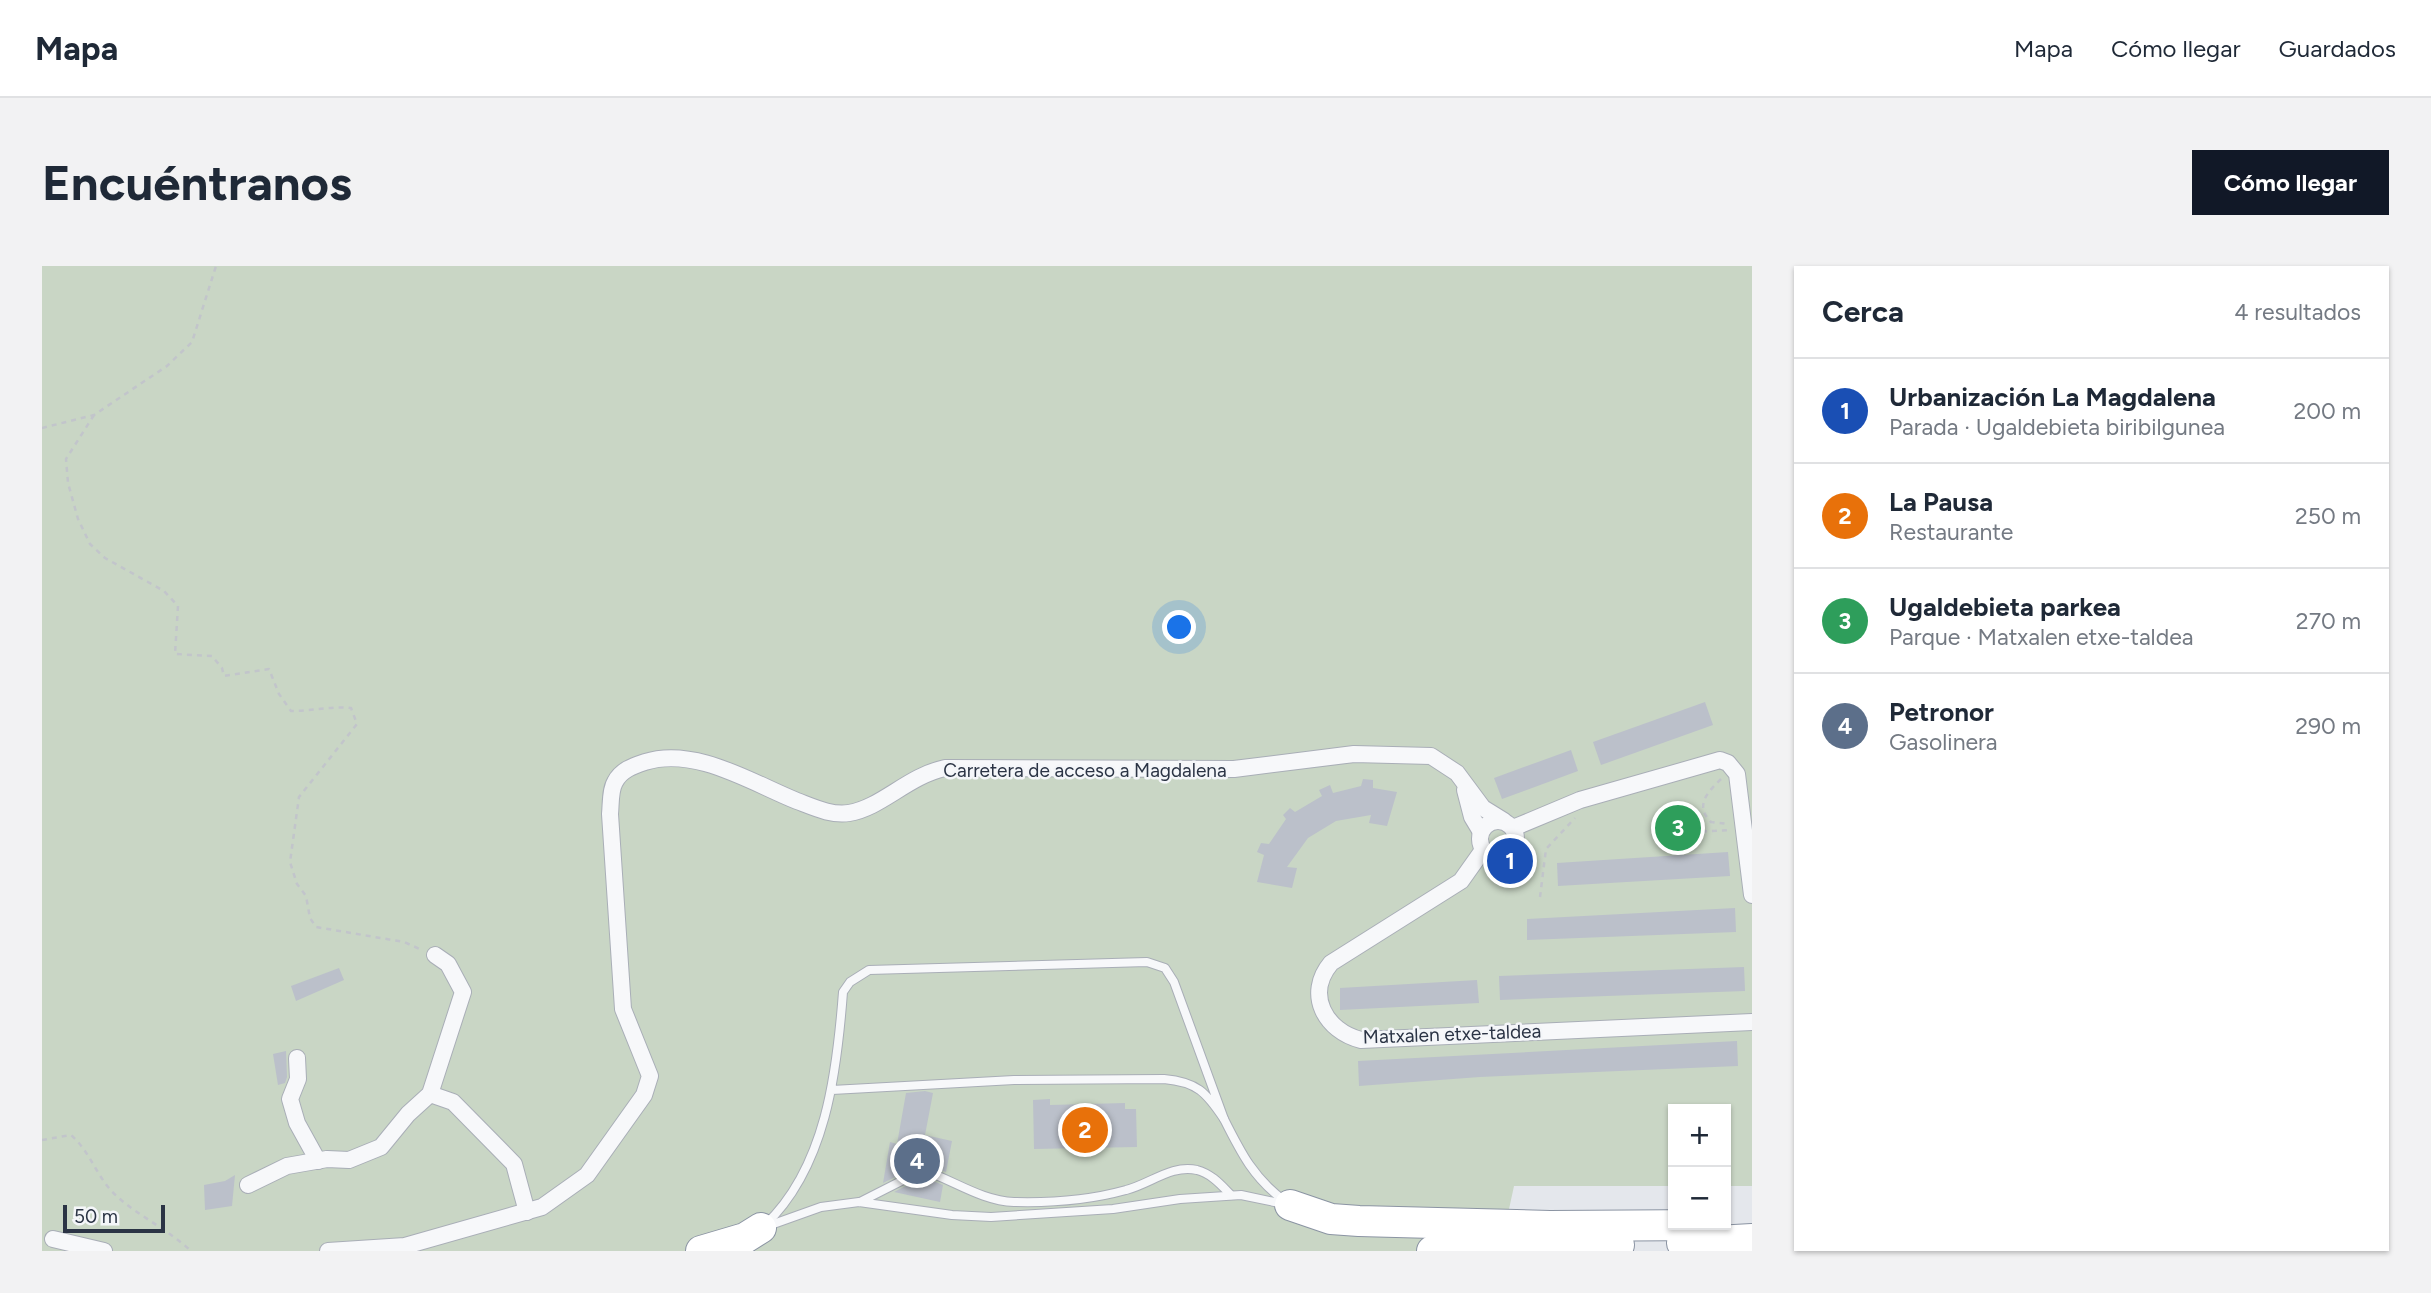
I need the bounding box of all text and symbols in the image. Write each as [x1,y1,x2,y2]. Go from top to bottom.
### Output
text: Mapa [35,29,118,68]
text: Mapa [2014,34,2073,63]
text: Cómo llegar [2111,34,2241,63]
text: Guardados [2279,34,2396,63]
button: Cómo llegar [2192,150,2389,215]
text: Encuéntranos [42,153,352,212]
text: Cerca [1822,293,1904,330]
text: 4 resultados [2234,298,2361,326]
text: Urbanización La Magdalena [1889,381,2216,413]
text: 1 [1840,397,1850,425]
text: 200 m [2293,397,2361,425]
text: Parada · Ugaldebieta biribilgunea [1889,413,2225,441]
text: La Pausa [1889,486,1993,518]
text: 2 [1838,502,1852,530]
text: 250 m [2295,502,2361,530]
text: Restaurante [1889,518,2013,546]
text: Ugaldebieta parkea [1889,591,2121,623]
text: 3 [1839,607,1851,635]
text: 270 m [2296,607,2361,635]
your location [1162,610,1196,644]
text: Parque · Matxalen etxe-taldea [1889,623,2193,651]
text: Petronor [1889,696,1994,728]
text: 4 [1838,712,1852,740]
text: 290 m [2295,712,2361,740]
text: Gasolinera [1889,728,1998,756]
street label: Carretera de acceso a Magdalena [943,759,1227,782]
pin: 3 [1655,802,1701,854]
pin: 1 [1487,835,1533,887]
street label: Matxalen etxe-taldea [1362,1019,1542,1049]
pin: 2 [1062,1104,1108,1156]
map controls [1668,1104,1731,1230]
button: + [1668,1104,1731,1167]
pin: 4 [894,1135,940,1187]
button: − [1668,1167,1731,1230]
scale bar [63,1202,164,1234]
text: 50 m [74,1205,118,1228]

